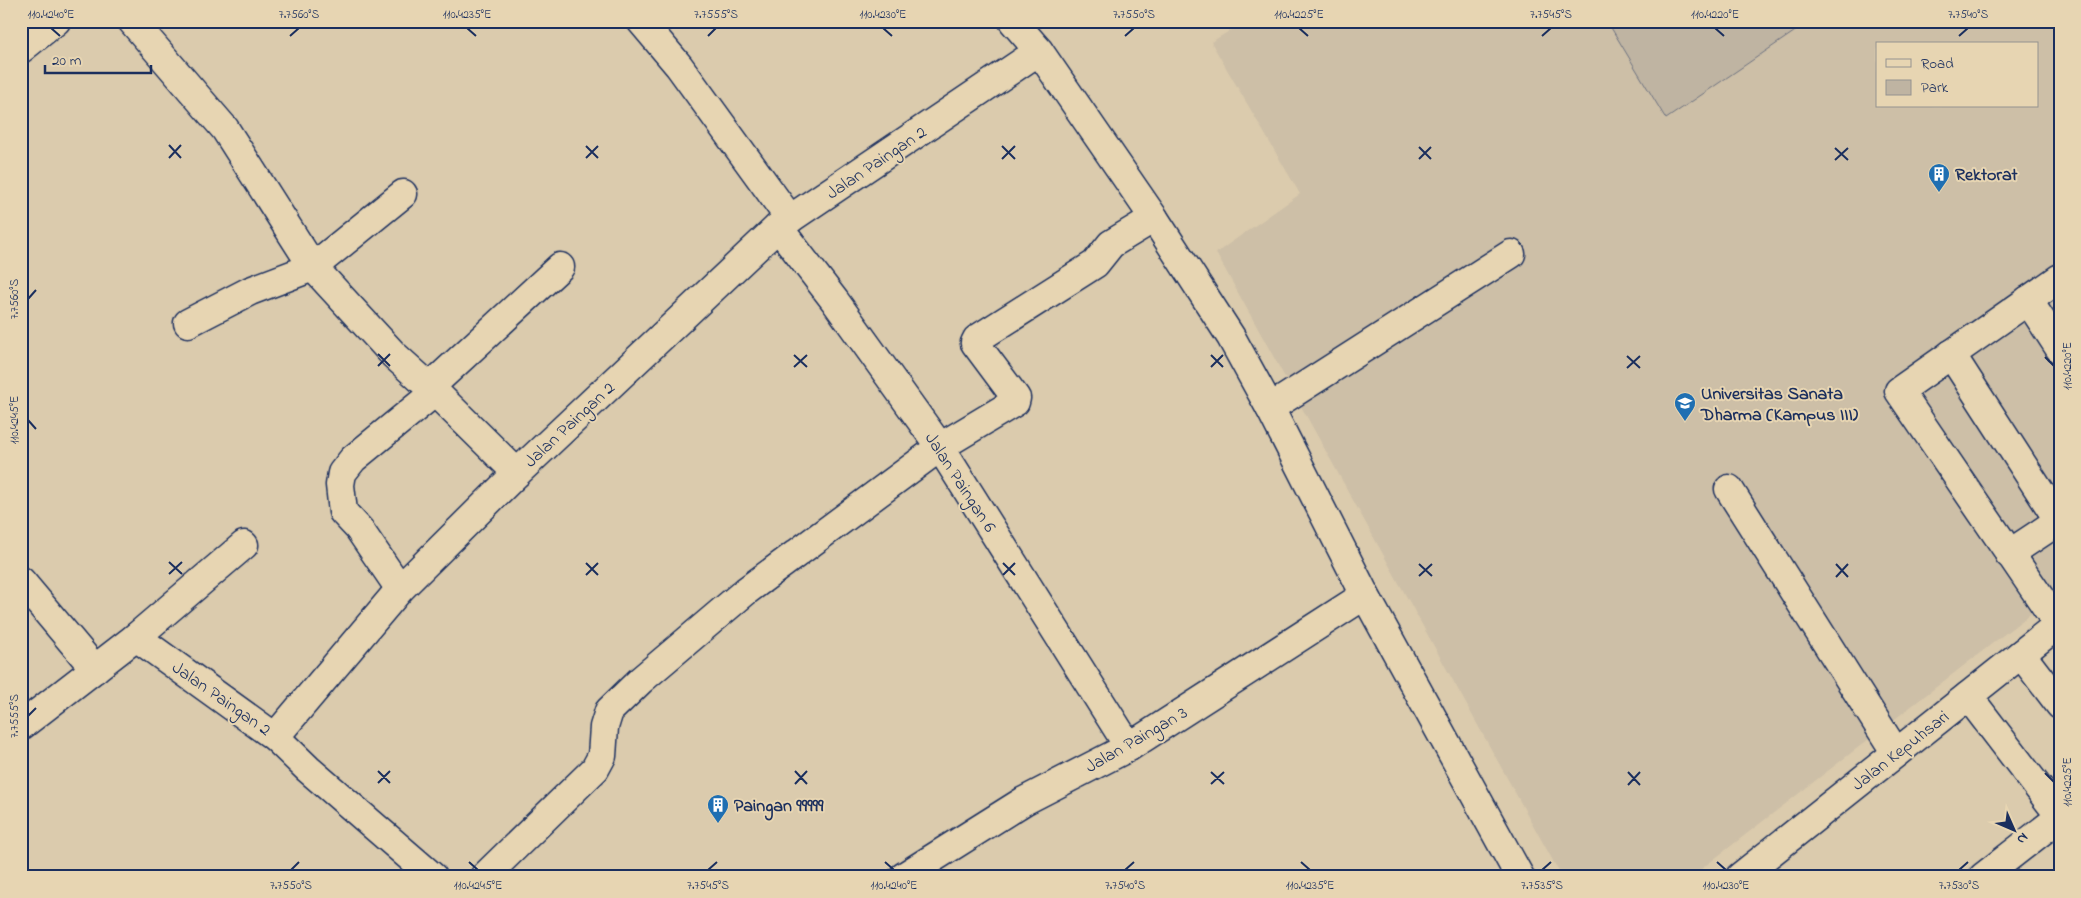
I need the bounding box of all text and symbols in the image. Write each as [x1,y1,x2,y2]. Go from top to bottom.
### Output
text: 110.4240°E [28,6,74,24]
text: 7.7560°S [279,6,320,24]
text: 110.4235°E [443,6,491,24]
text: 7.7555°S [694,6,738,24]
text: 110.4230°E [860,6,906,24]
text: 7.7550°S [1113,6,1155,24]
text: 110.4225°E [1274,6,1324,24]
text: 7.7545°S [1530,6,1572,24]
text: 110.4220°E [1691,6,1739,24]
text: 7.7540°S [1948,6,1988,24]
scale bar [45,42,151,74]
legend [1876,42,2038,108]
text: 20 m [52,50,82,72]
text: Road [1921,53,1954,75]
text: Park [1921,77,1949,99]
street label: Jalan Paingan 2 [822,120,933,208]
building icon: Rektorat [1927,162,1951,193]
place label: Rektorat [1955,163,2019,189]
text: 7.7560°S [6,278,24,319]
text: 110.4220°E [2059,342,2077,390]
street label: Jalan Paingan 2 [519,376,622,475]
place label: Universitas Sanata Dharma (Kampus III) [1700,382,1859,429]
school or university icon: Universitas Sanata Dharma (Kampus III) [1673,391,1697,422]
text: 110.4245°E [6,396,24,444]
street label: Jalan Paingan 6 [916,428,1002,539]
street label: Jalan Paingan 2 [165,656,276,744]
text: 7.7555°S [6,694,24,738]
street label: Jalan Paingan 3 [1081,701,1194,781]
street label: Jalan Kepuhsari [1847,705,1956,798]
text: 110.4225°E [2059,757,2077,807]
building icon: Paingan 99999 [706,793,730,824]
place label: Paingan 99999 [734,794,824,821]
north arrow [1988,806,2038,856]
text: N [2011,827,2033,849]
text: 7.7550°S [270,877,312,895]
text: 110.4245°E [454,877,502,895]
text: 7.7545°S [687,877,729,895]
text: 110.4240°E [871,877,917,895]
text: 7.7540°S [1105,877,1145,895]
text: 110.4235°E [1286,877,1334,895]
text: 7.7535°S [1521,877,1563,895]
text: 110.4230°E [1703,877,1749,895]
text: 7.7530°S [1939,877,1979,895]

